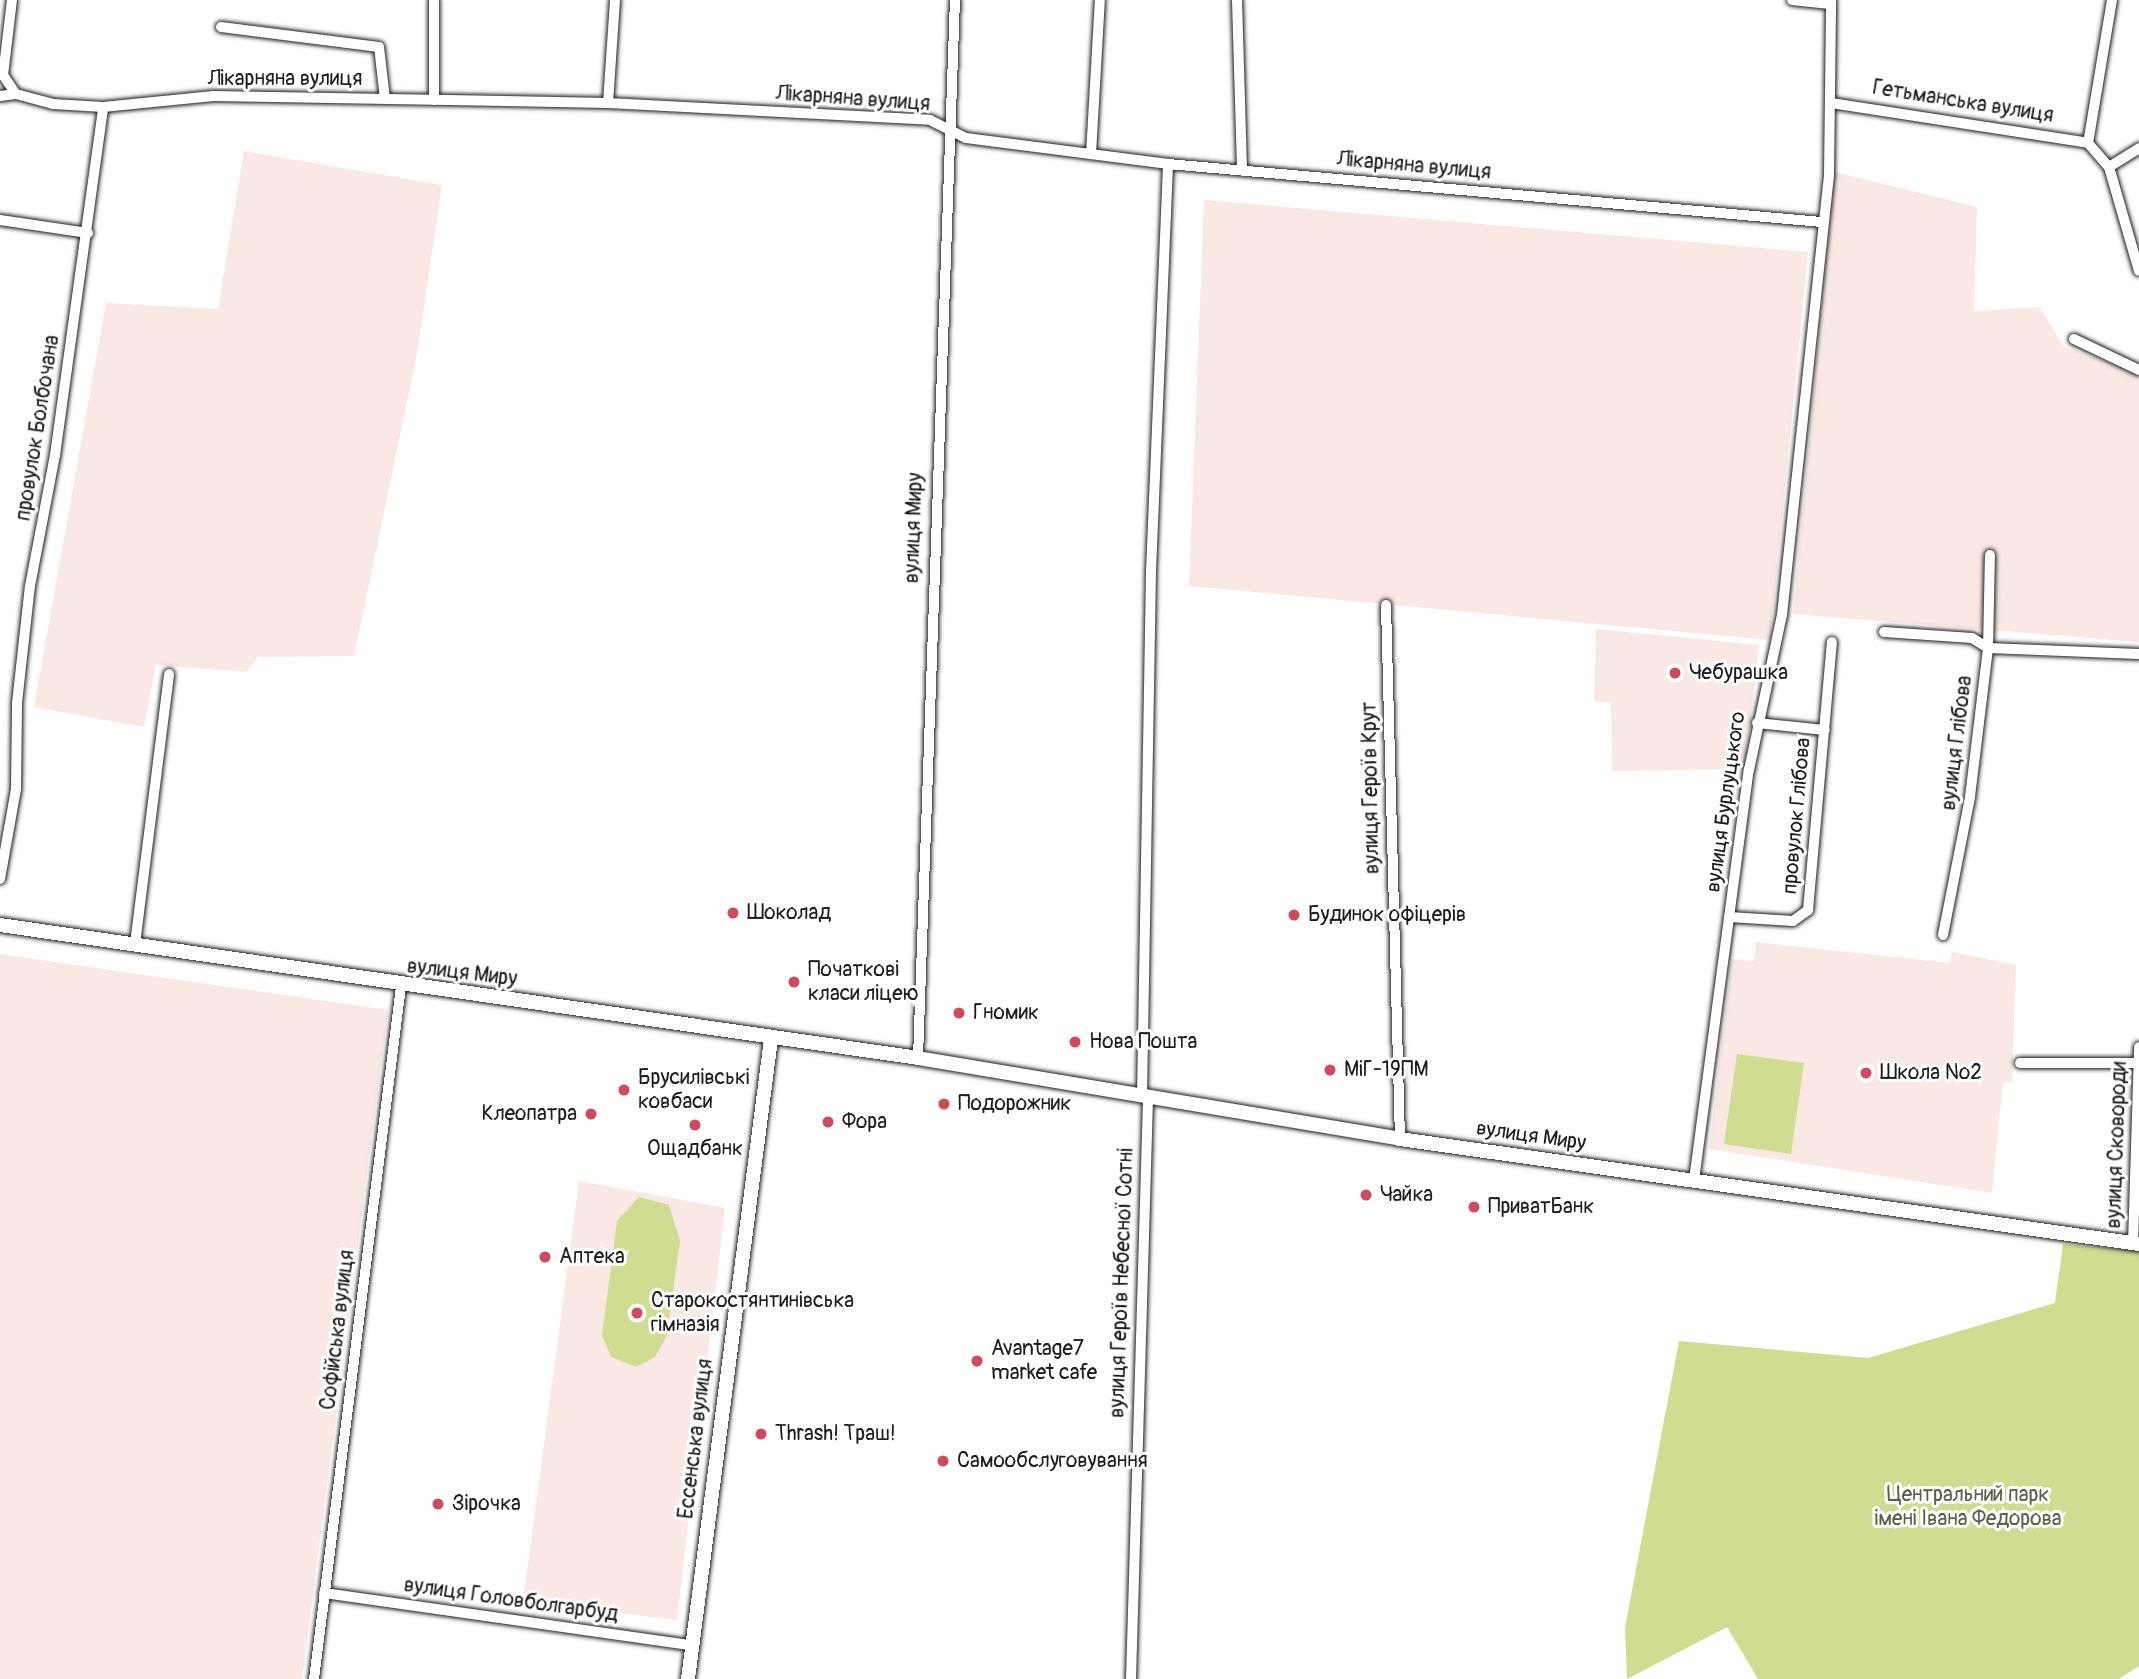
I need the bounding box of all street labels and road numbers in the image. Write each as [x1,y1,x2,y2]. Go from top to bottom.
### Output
street label: Лікарняна вулиця [208,66,362,92]
street label: Гетьманська вулиця [1871,75,2055,129]
street label: Лікарняна вулиця [775,81,931,117]
street label: Лікарняна вулиця [1336,147,1492,185]
street label: провулок Болбочана [11,333,65,523]
street label: вулиця Миру [899,472,929,584]
street label: вулиця Глібова [1936,674,1978,812]
street label: вулиця Героїв Крут [1357,702,1385,874]
street label: вулиця Бурлуцького [1701,710,1751,894]
street label: провулок Глібова [1778,737,1816,895]
street label: вулиця Миру [406,954,518,992]
street label: вулиця Сковороди [2101,1061,2133,1229]
street label: вулиця Миру [1474,1116,1588,1156]
street label: вулиця Героїв Небесної Сотні [1105,1148,1139,1418]
street label: Софійська вулиця [316,1249,360,1411]
street label: Ессенська вулиця [674,1357,718,1521]
street label: вулиця Головболгарбуд [402,1572,620,1628]

